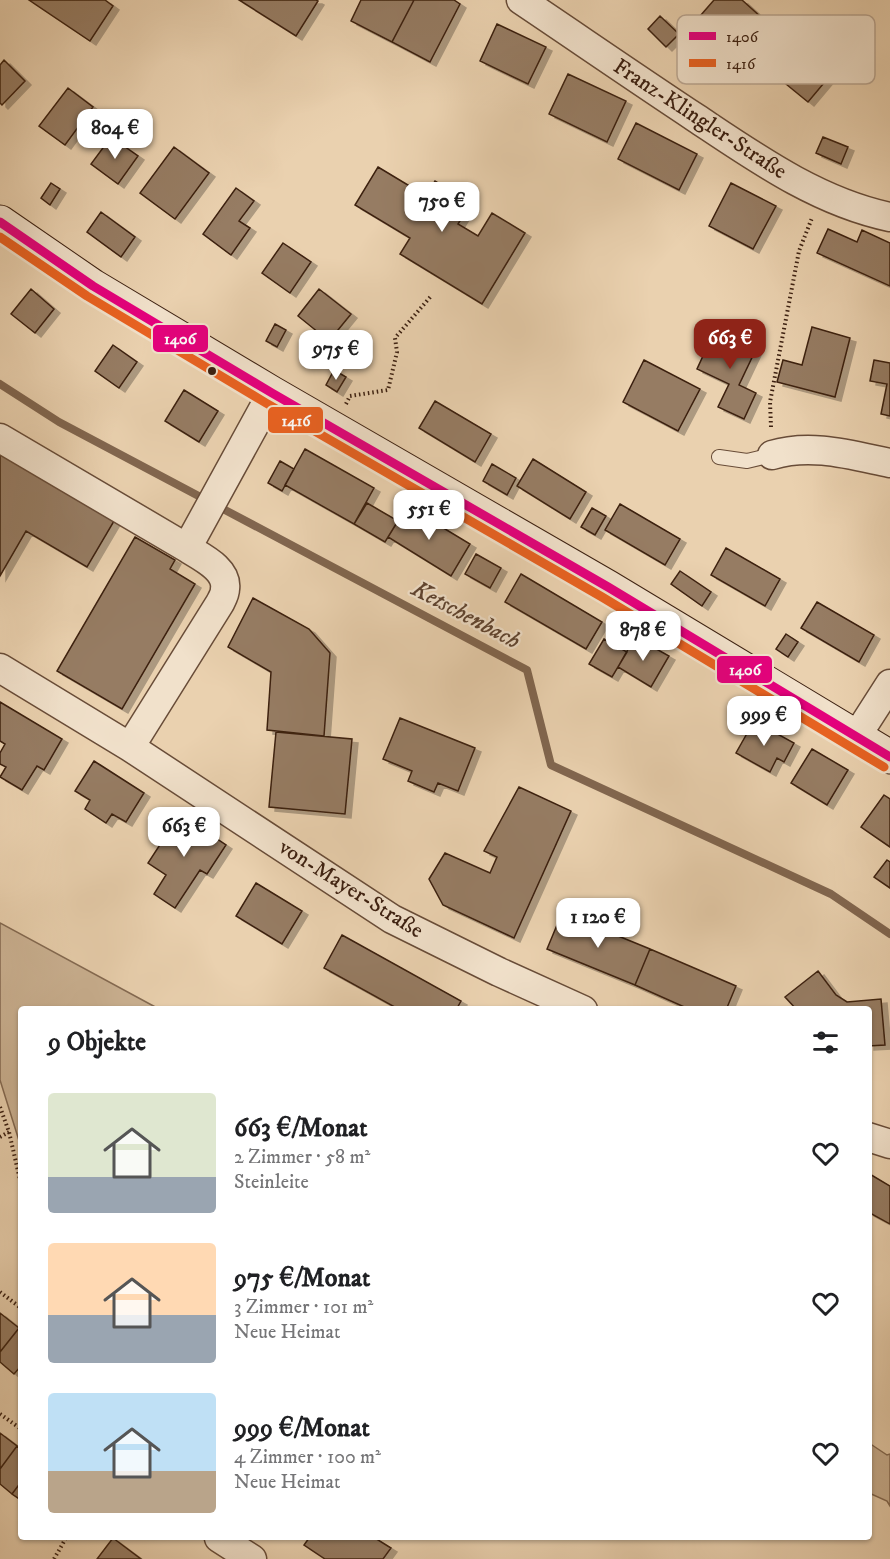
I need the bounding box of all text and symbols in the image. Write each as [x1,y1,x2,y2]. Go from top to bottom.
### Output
legend [677,15,875,84]
text: 1406 [726,27,759,47]
street label: Franz-Klingler-Straße [608,53,792,185]
text: 1416 [726,54,756,74]
pin: 804 € [73,109,157,160]
text: 804 € [91,116,139,141]
pin: 750 € [400,182,484,233]
text: 750 € [418,189,466,214]
pin: 663 € [688,319,772,370]
line badge: 1406 [152,324,209,353]
text: 663 € [708,326,752,351]
text: 1406 [164,329,198,349]
pin: 975 € [294,330,378,381]
text: 975 € [313,337,359,362]
unlabelled marker [206,365,218,377]
line badge: 1416 [267,406,324,434]
text: 1416 [281,411,312,431]
pin: 551 € [387,490,471,541]
text: 551 € [407,497,451,522]
water label: Ketschenbach [406,573,526,656]
pin: 878 € [601,611,685,662]
text: 878 € [620,618,666,643]
line badge: 1406 [716,655,773,684]
text: 1406 [729,660,763,680]
pin: 999 € [722,696,806,747]
text: 999 € [741,703,787,728]
pin: 663 € [142,807,226,858]
text: 663 € [162,814,206,839]
street label: von-Mayer-Straße [273,833,428,944]
pin: 1 120 € [543,898,653,949]
text: 1 120 € [570,905,626,930]
text: 9 Objekte [48,1026,146,1059]
icon: filters [809,1026,842,1059]
text: 663 €/Monat [234,1112,368,1145]
icon: home [96,1117,168,1189]
icon: heart [809,1137,842,1170]
text: 2 Zimmer · 58 m² [234,1145,370,1170]
text: Steinleite [234,1170,309,1195]
text: 975 €/Monat [234,1262,370,1295]
icon: home [96,1267,168,1339]
icon: heart [809,1287,842,1320]
text: 3 Zimmer · 101 m² [234,1295,373,1320]
text: Neue Heimat [234,1320,340,1345]
text: 999 €/Monat [234,1412,370,1445]
icon: home [96,1417,168,1489]
icon: heart [809,1437,842,1470]
text: 4 Zimmer · 100 m² [234,1445,381,1470]
text: Neue Heimat [234,1470,340,1495]

